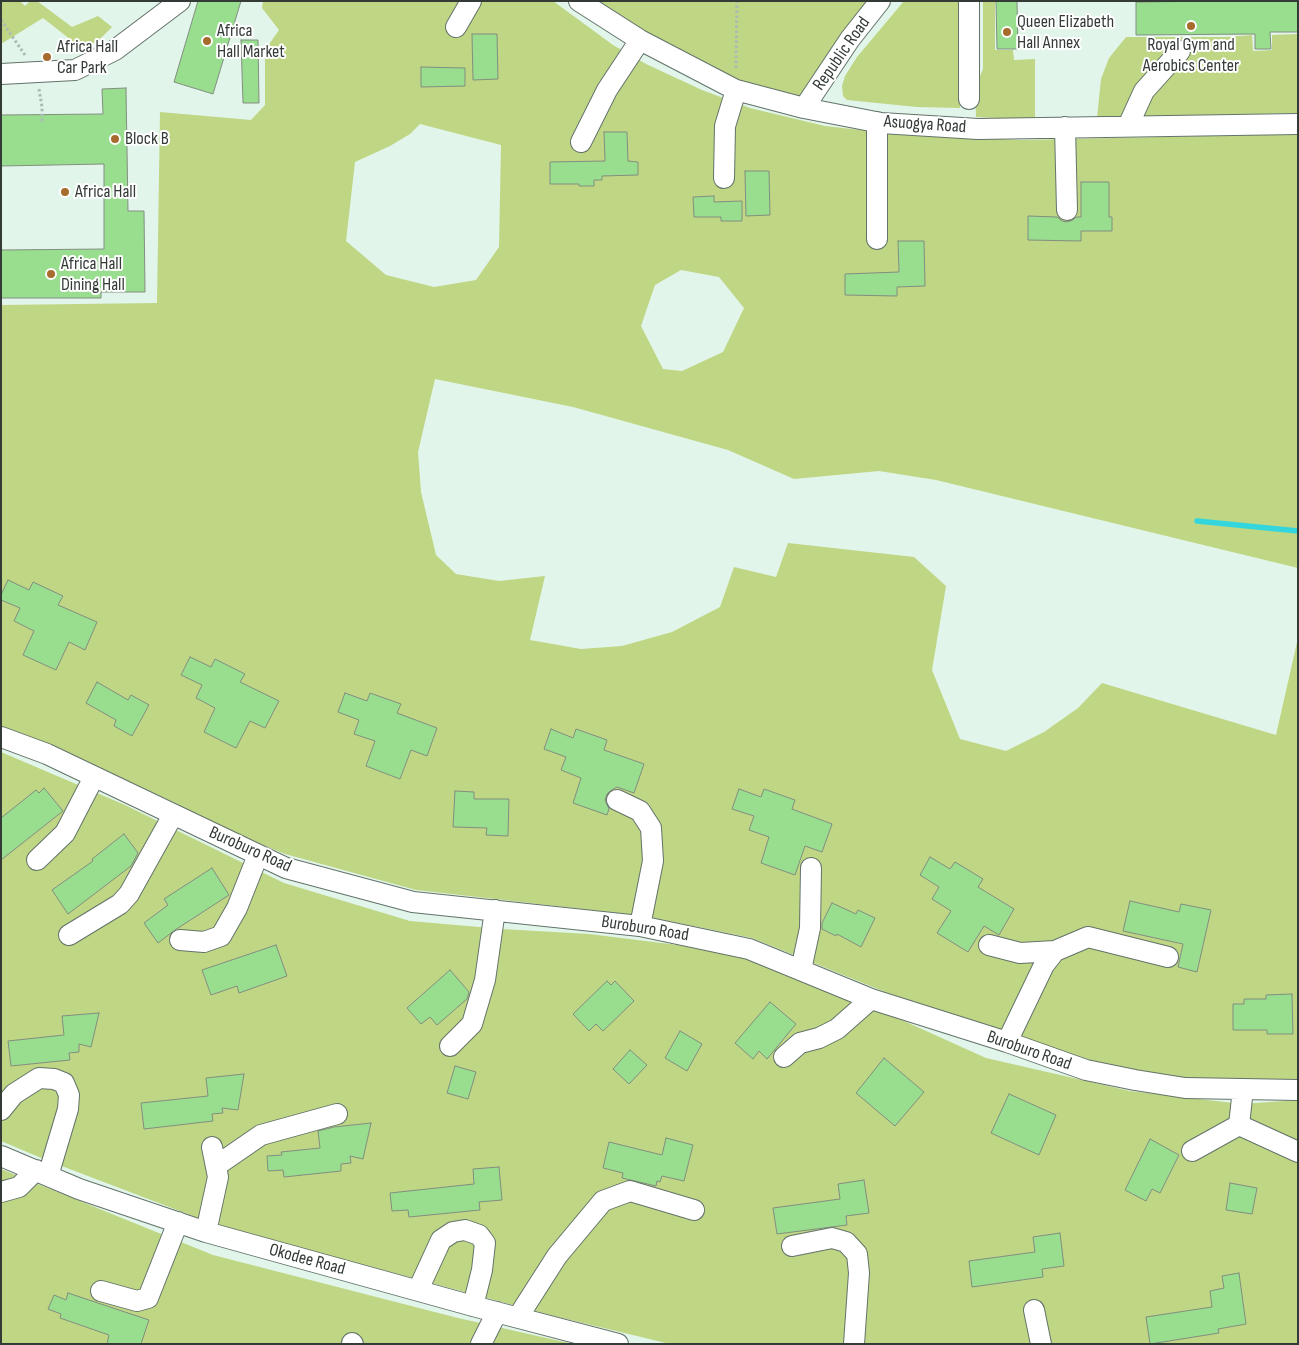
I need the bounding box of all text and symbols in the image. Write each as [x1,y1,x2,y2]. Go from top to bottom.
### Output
place label: Queen Elizabeth Hall Annex [1017,11,1114,54]
street label: Republic Road [809,13,875,95]
place label: Africa Hall Market [217,20,285,62]
marker: Royal Gym and Aerobics Center [1185,20,1197,32]
marker: Queen Elizabeth Hall Annex [1001,26,1013,38]
place label: Royal Gym and Aerobics Center [1143,34,1239,76]
marker: Africa Hall Market [201,35,213,47]
place label: Africa Hall Car Park [57,36,118,78]
marker: Africa Hall Car Park [41,51,53,63]
street label: Asuogya Road [883,111,967,139]
place label: Block B [125,128,169,150]
marker: Block B [109,133,121,145]
place label: Africa Hall [75,181,136,203]
marker: Africa Hall [59,186,71,198]
place label: Africa Hall Dining Hall [61,253,125,296]
marker: Africa Hall Dining Hall [45,268,57,280]
street label: Buroburo Road [205,822,295,878]
street label: Buroburo Road [600,911,690,947]
street label: Buroburo Road [984,1026,1074,1076]
street label: Okodee Road [267,1240,347,1280]

